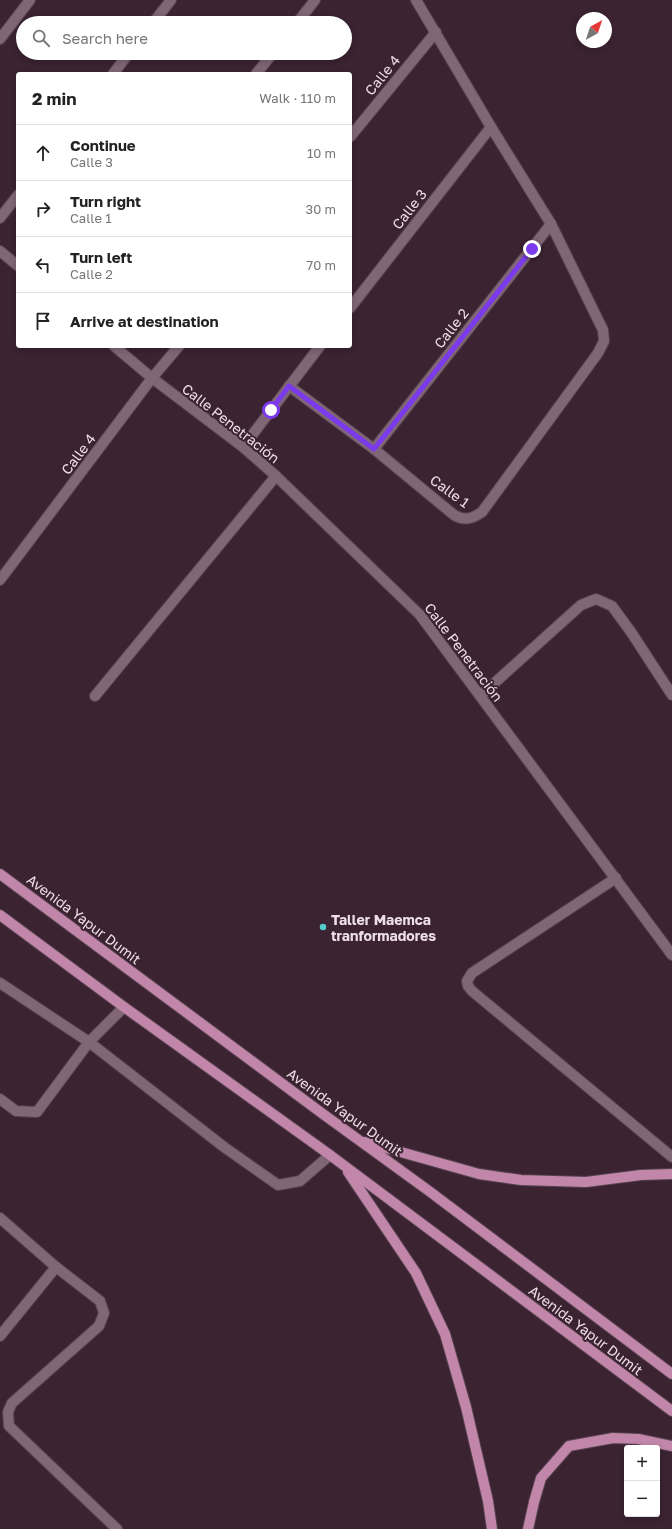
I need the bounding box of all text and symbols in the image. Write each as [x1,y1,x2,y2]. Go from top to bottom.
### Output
north arrow [576,12,612,48]
search box [16,16,352,60]
icon: search [30,27,52,49]
text: Search here [62,29,148,47]
street label: Calle 4 [361,52,403,98]
text: 2 min [32,88,76,109]
text: Walk · 110 m [259,90,336,106]
text: Continue [70,136,136,154]
icon: ahead [32,142,54,164]
text: 10 m [307,145,336,161]
text: Calle 3 [70,154,113,170]
street label: Calle 3 [388,186,430,232]
text: Turn right [70,192,141,210]
icon: right [32,198,54,220]
text: 30 m [306,201,336,217]
text: Calle 1 [70,210,111,226]
route end [523,240,541,258]
text: Turn left [70,248,132,266]
icon: left [32,254,54,276]
text: 70 m [306,257,336,273]
text: Calle 2 [70,266,113,282]
street label: Calle 2 [430,305,472,351]
icon: arrive [32,310,54,332]
text: Arrive at destination [70,312,219,330]
street label: Calle Penetración [179,380,283,466]
route start [262,401,280,419]
street label: Calle 4 [57,430,99,478]
street label: Calle 1 [427,471,473,511]
street label: Calle Penetración [421,599,507,705]
street label: Avenida Yapur Dumit [24,871,144,967]
place label: Taller Maemca tranformadores [331,911,436,944]
marker: Taller Maemca tranformadores [318,922,328,932]
street label: Avenida Yapur Dumit [284,1064,406,1160]
street label: Avenida Yapur Dumit [526,1282,646,1378]
map controls [624,1445,660,1517]
button: + [624,1445,660,1481]
button: − [624,1481,660,1517]

